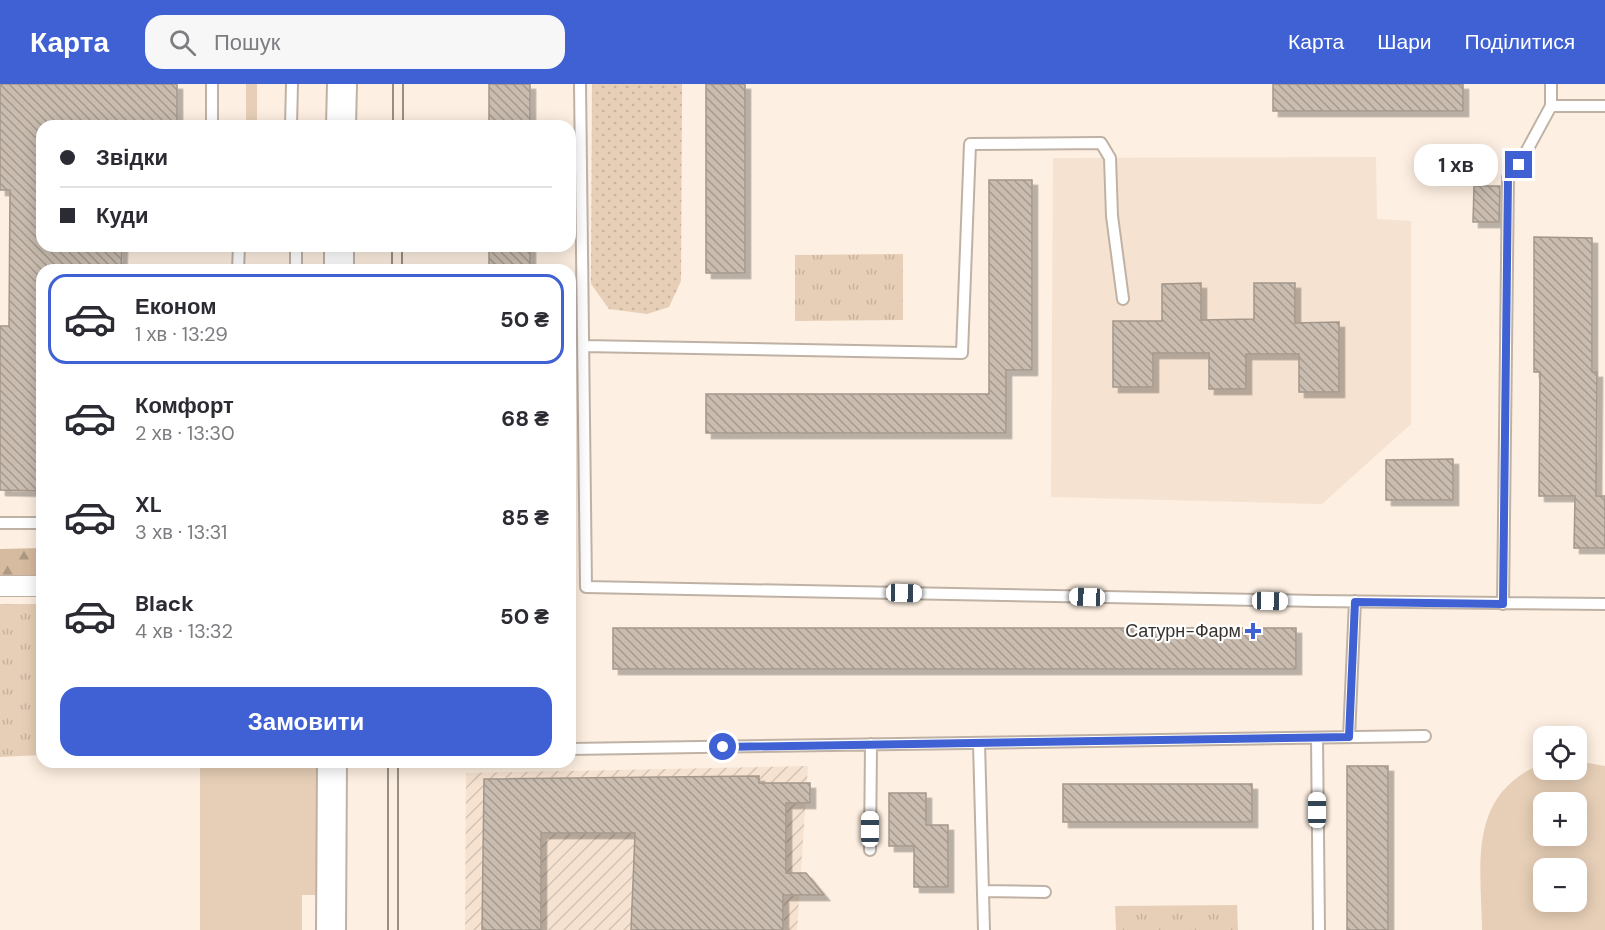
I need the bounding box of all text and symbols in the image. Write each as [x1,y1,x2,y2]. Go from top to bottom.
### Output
search box [145,15,565,69]
text: Карта [30,24,109,61]
icon: search [166,26,199,59]
text: Пошук [214,28,280,57]
text: Карта [1288,28,1344,56]
text: Шари [1377,28,1432,56]
text: Поділитися [1465,28,1575,56]
text: Звідки [96,143,168,172]
callout: 1 хв [1414,144,1498,186]
route end [1505,151,1532,178]
text: 1 хв [1438,152,1474,178]
text: Куди [96,201,149,230]
icon: car [63,292,117,346]
text: Економ [135,292,217,321]
text: 50 ₴ [500,305,549,334]
text: 1 хв · 13:29 [135,321,228,347]
icon: car [63,391,117,445]
text: Комфорт [135,391,234,420]
text: 68 ₴ [501,404,549,433]
text: 2 хв · 13:30 [135,420,235,446]
icon: car [63,490,117,544]
text: XL [135,490,162,519]
text: 85 ₴ [502,503,549,532]
text: 3 хв · 13:31 [135,519,227,545]
car [886,584,922,602]
car [1069,587,1105,607]
icon: car [63,589,117,643]
text: Black [135,589,194,618]
car [1252,592,1288,610]
text: 50 ₴ [500,602,549,631]
text: 4 хв · 13:32 [135,618,233,644]
place label: Сатурн-Фарм [1125,619,1241,643]
marker: Сатурн-Фарм [1246,624,1260,638]
button: Замовити [60,687,552,756]
map controls [1533,726,1587,912]
button: locate [1533,726,1587,780]
route start [709,733,736,760]
car [1308,792,1326,828]
button: + [1533,792,1587,846]
car [861,811,879,847]
button: − [1533,858,1587,912]

